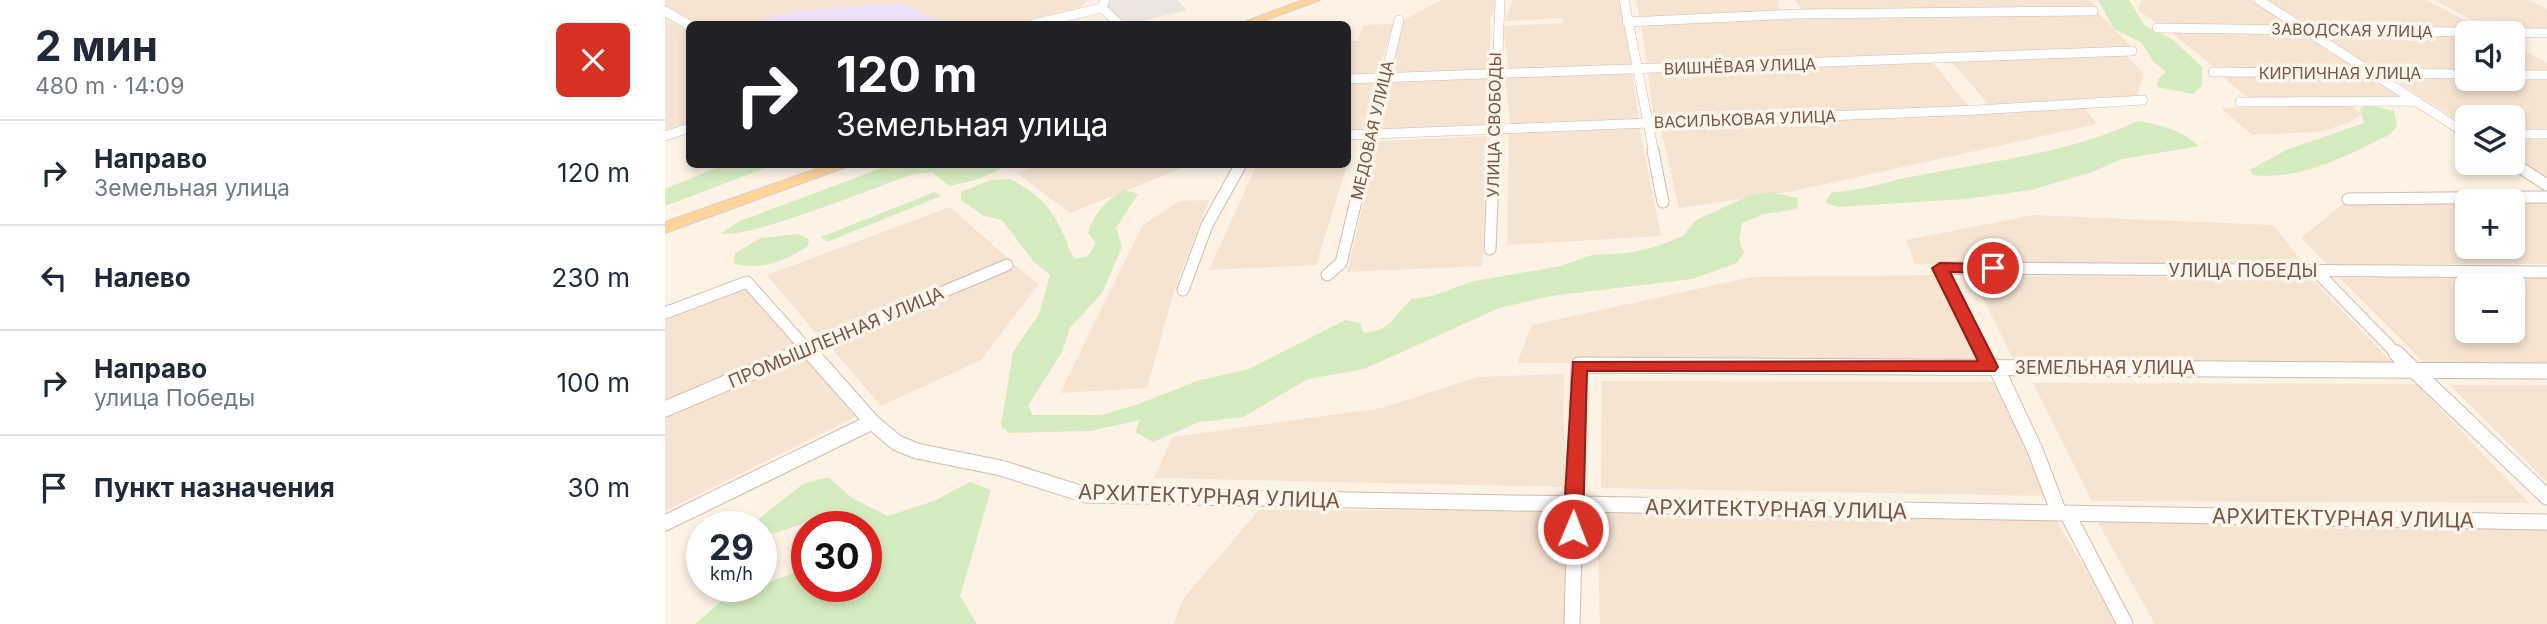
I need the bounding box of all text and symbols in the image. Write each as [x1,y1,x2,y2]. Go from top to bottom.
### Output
street label: ЗАВОДСКАЯ УЛИЦА [2271,19,2433,41]
text: 2 мин [35,20,158,71]
map controls [2455,21,2525,343]
button: sound [2455,21,2525,91]
button: close [556,23,630,97]
text: 120 m [836,45,977,104]
icon: right [721,49,812,140]
street label: УЛИЦА СВОБОДЫ [1483,52,1505,198]
street label: ВИШНЁВАЯ УЛИЦА [1664,53,1816,79]
street label: МЕДОВАЯ УЛИЦА [1346,58,1398,202]
street label: КИРПИЧНАЯ УЛИЦА [2259,63,2421,83]
text: 480 m · 14:09 [35,72,184,100]
text: Земельная улица [836,105,1109,144]
button: layers [2455,105,2525,175]
street label: ВАСИЛЬКОВАЯ УЛИЦА [1653,106,1837,132]
text: Направо [94,143,207,174]
icon: right [35,154,73,192]
text: 120 m [557,157,630,188]
text: Земельная улица [94,174,290,202]
button: + [2455,189,2525,259]
pin [1963,238,2023,298]
icon: arrive [1974,249,2012,287]
icon: left [35,259,73,297]
street label: УЛИЦА ПОБЕДЫ [2168,260,2318,281]
text: Налево [94,262,191,293]
text: 230 m [552,262,630,293]
button: − [2455,273,2525,343]
street label: ПРОМЫШЛЕННАЯ УЛИЦА [725,282,947,392]
text: Направо [94,353,207,384]
street label: ЗЕМЕЛЬНАЯ УЛИЦА [2015,357,2195,378]
icon: right [35,364,73,402]
text: 100 m [557,367,630,398]
text: улица Победы [94,384,255,412]
icon: arrive [35,469,73,507]
text: Пункт назначения [94,472,335,503]
text: 30 m [567,472,630,503]
street label: АРХИТЕКТУРНАЯ УЛИЦА [1077,479,1341,513]
position arrow [1536,492,1610,566]
street label: АРХИТЕКТУРНАЯ УЛИЦА [1645,494,1907,524]
street label: АРХИТЕКТУРНАЯ УЛИЦА [2212,503,2474,533]
speed limit sign: 30 [791,511,882,602]
text: 29 [709,526,754,568]
text: km/h [710,563,753,584]

